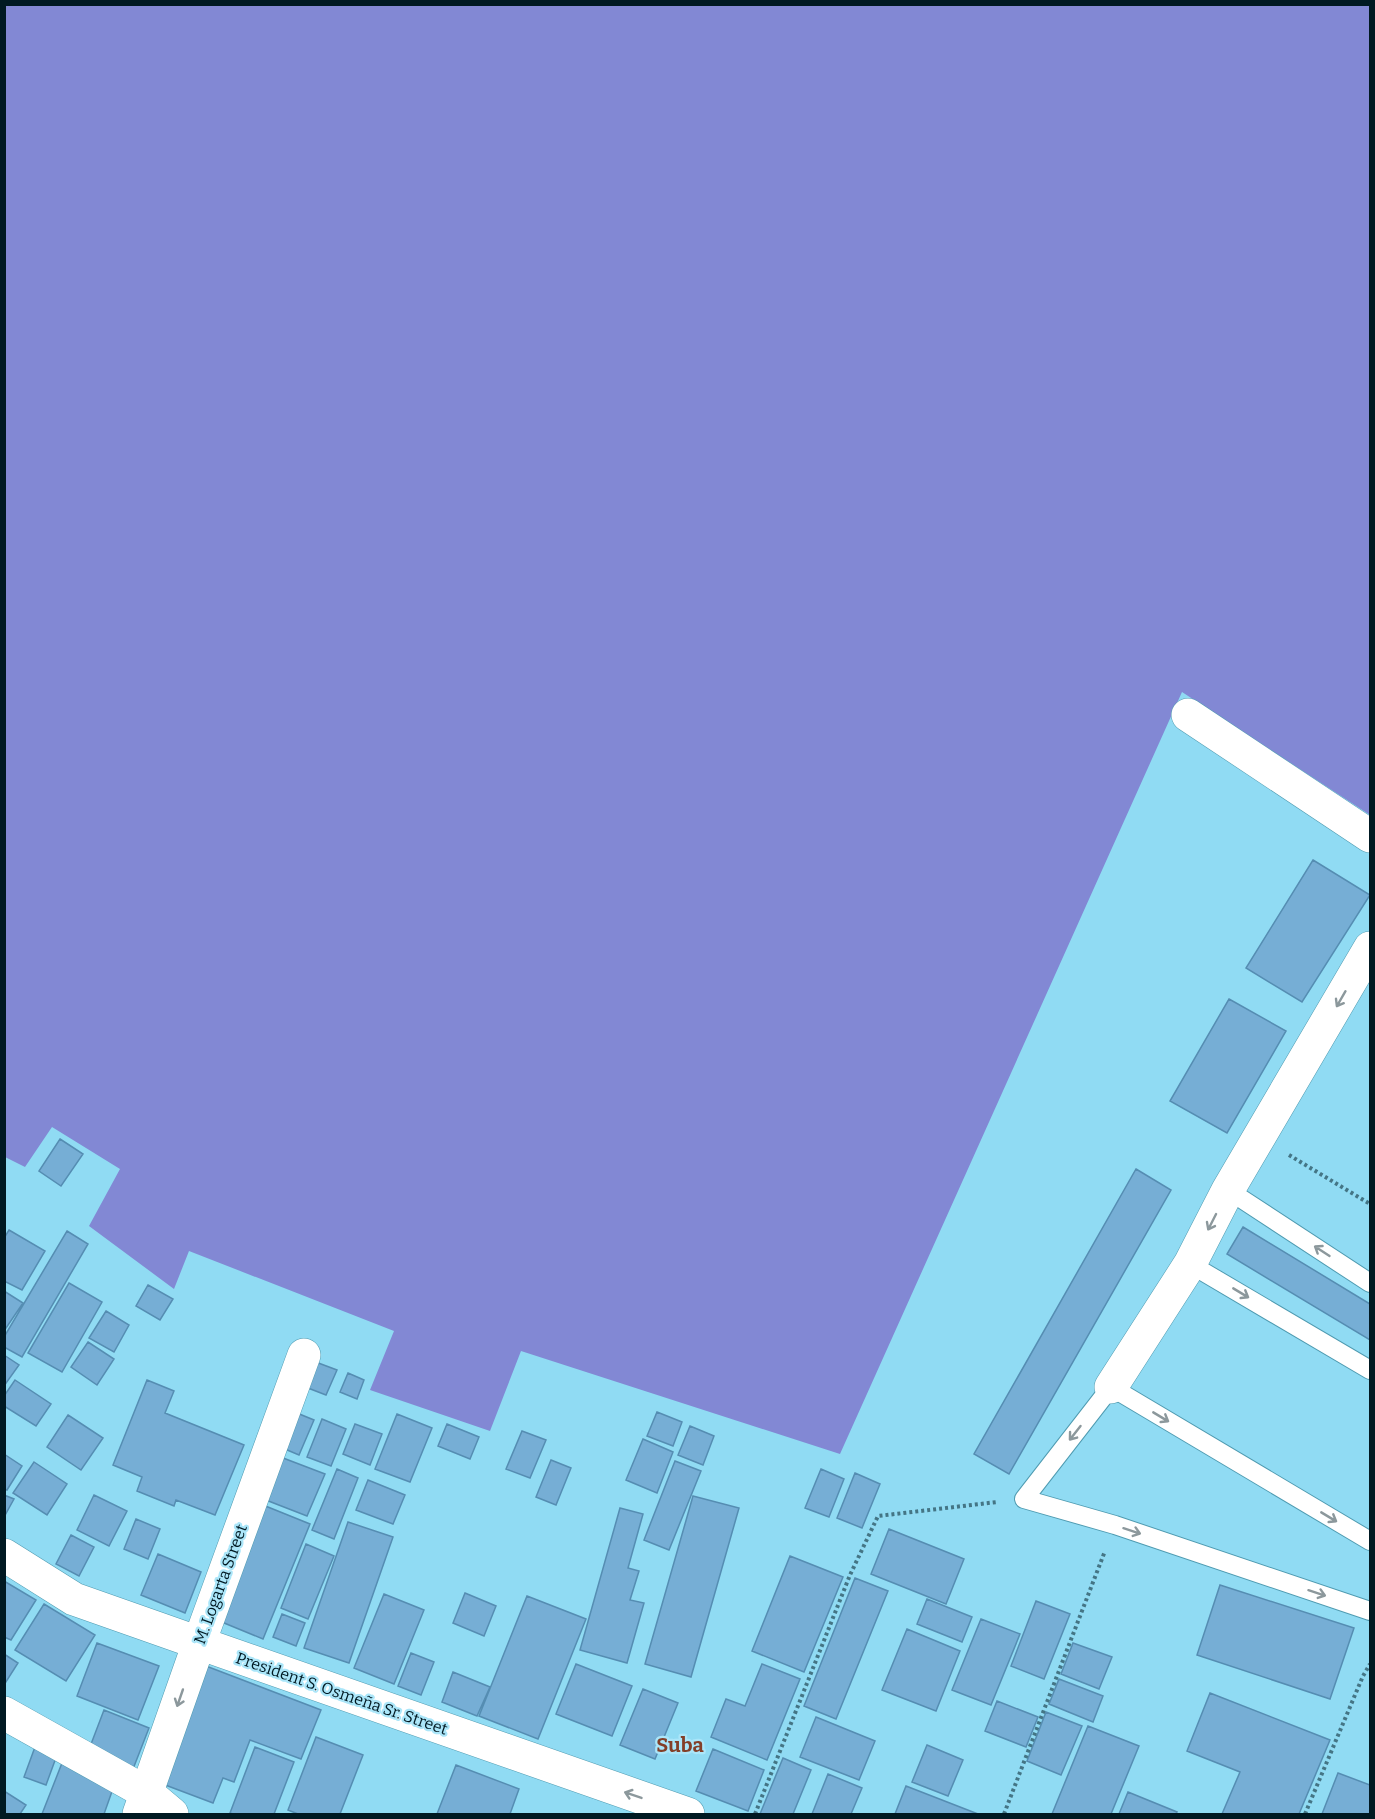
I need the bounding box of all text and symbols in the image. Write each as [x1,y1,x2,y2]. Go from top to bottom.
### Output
one-way arrow [1335,990,1347,1007]
one-way arrow [1206,1213,1218,1230]
one-way arrow [1314,1245,1330,1257]
one-way arrow [1232,1288,1249,1300]
one-way arrow [1152,1411,1169,1423]
one-way arrow [1069,1425,1082,1441]
one-way arrow [1320,1511,1337,1523]
street label: M. Logarta Street [190,1522,251,1647]
one-way arrow [1122,1526,1141,1537]
one-way arrow [1307,1588,1326,1599]
street label: President S. Osmeña Sr. Street [234,1648,450,1739]
one-way arrow [173,1688,184,1707]
district label: Suba [656,1733,704,1757]
one-way arrow [624,1789,643,1800]

